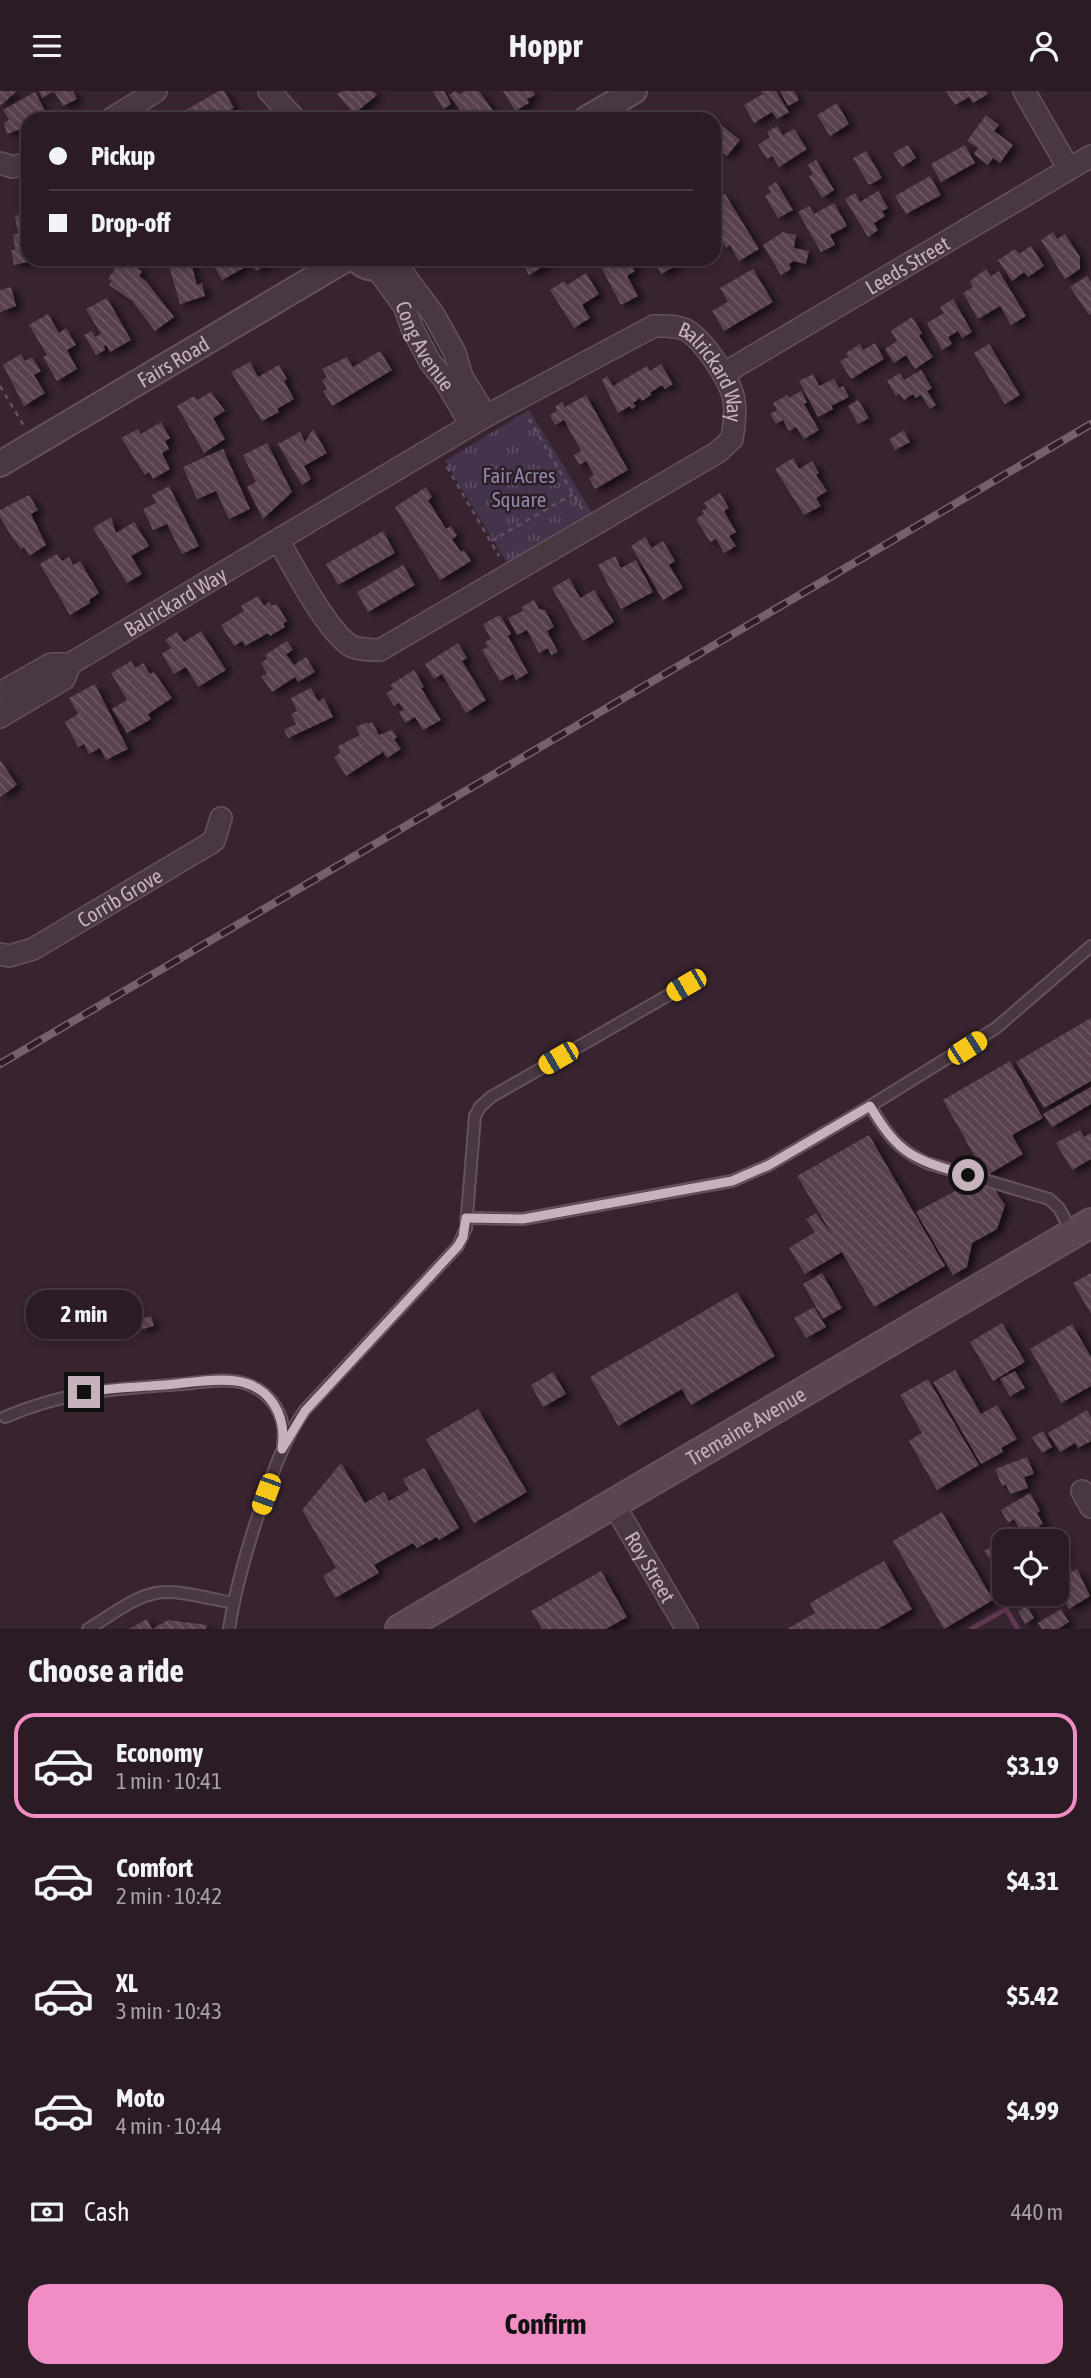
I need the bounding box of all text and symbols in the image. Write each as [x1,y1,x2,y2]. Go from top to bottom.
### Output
icon: menu [28,27,66,65]
text: Hoppr [509,27,582,64]
icon: person [1025,27,1063,65]
text: Pickup [91,141,155,171]
text: Drop-off [91,208,171,238]
street label: Leeds Street [861,231,953,299]
street label: Cong Avenue [391,298,460,395]
street label: Balrickard Way [675,316,747,423]
street label: Fairs Road [133,331,213,392]
park label: Fair Acres Square [483,463,555,511]
street label: Balrickard Way [119,561,231,641]
street label: Corrib Grove [73,863,166,932]
car [663,965,710,1005]
car [944,1028,991,1068]
car [535,1038,582,1078]
route start [952,1159,984,1191]
callout: 2 min [26,1291,142,1339]
text: 2 min [61,1301,107,1327]
route end [68,1376,100,1408]
street label: Tremaine Avenue [682,1382,810,1470]
car [249,1471,284,1517]
street label: Roy Street [620,1527,681,1606]
map controls [992,1529,1069,1606]
button: locate [992,1529,1069,1606]
text: Choose a ride [28,1652,184,1689]
icon: car [32,1734,95,1797]
text: Economy [116,1738,203,1768]
text: $3.19 [1007,1751,1059,1781]
text: 1 min · 10:41 [116,1768,222,1794]
icon: car [32,1849,95,1912]
text: Comfort [116,1853,193,1883]
text: $4.31 [1007,1866,1059,1896]
text: 2 min · 10:42 [116,1883,222,1909]
icon: car [32,1964,95,2027]
text: XL [116,1968,138,1998]
text: $5.42 [1007,1981,1059,2011]
text: 3 min · 10:43 [116,1998,222,2024]
icon: car [32,2079,95,2142]
text: Moto [116,2083,165,2113]
text: $4.99 [1007,2096,1059,2126]
text: 4 min · 10:44 [116,2113,222,2139]
icon: cash [28,2193,66,2231]
text: Cash [84,2197,130,2227]
text: 440 m [1011,2199,1063,2225]
button: Confirm [28,2284,1063,2364]

